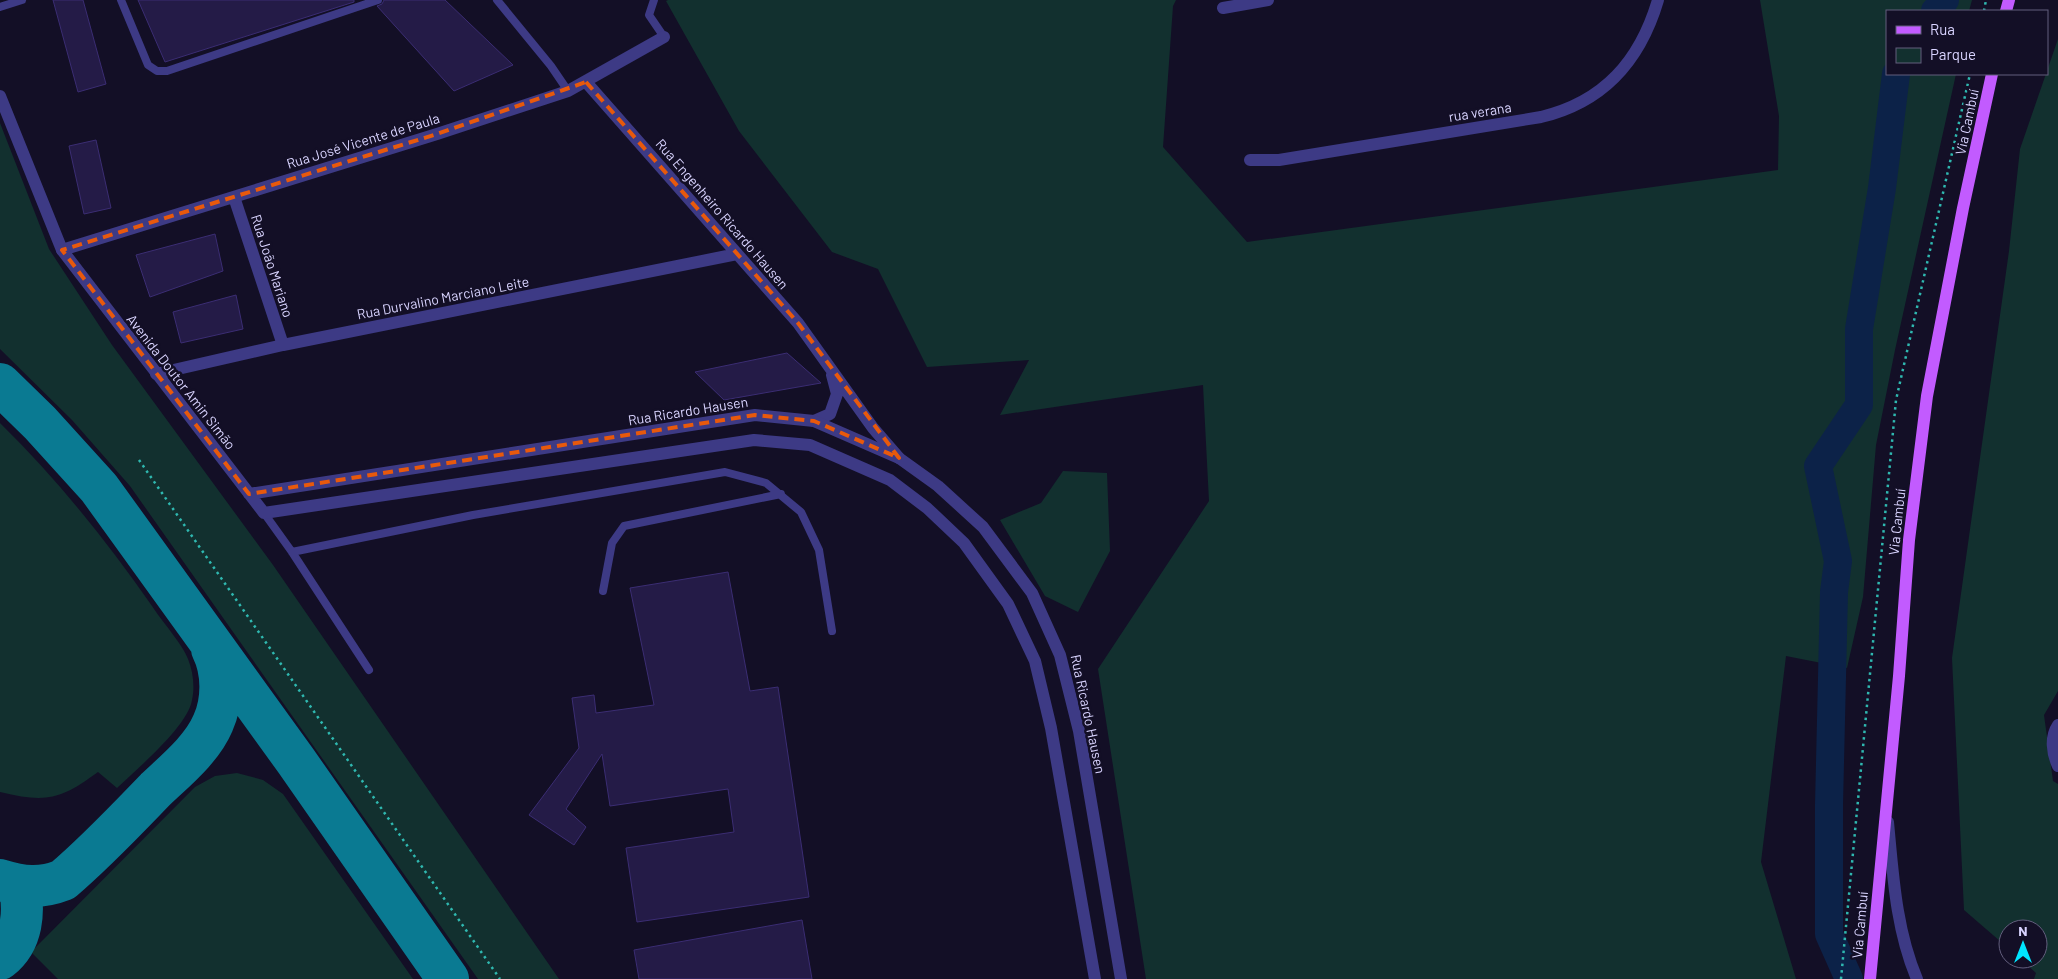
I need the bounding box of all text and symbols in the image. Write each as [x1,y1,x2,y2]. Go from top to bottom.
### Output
legend [1886,10,2048,75]
text: Rua [1930,20,1955,38]
text: Parque [1930,45,1976,63]
street label: Via Cambuí [1951,87,1982,156]
street label: rua verana [1447,98,1513,125]
street label: Rua José Vicente de Paula [284,109,441,172]
street label: Rua Engenheiro Ricardo Hausen [652,135,792,292]
street label: Rua João Mariano [248,212,297,319]
street label: Rua Durvalino Marciano Leite [355,272,531,323]
street label: Avenida Doutor Amin Simão [123,311,239,453]
street label: Rua Ricardo Hausen [627,393,749,428]
street label: Via Cambuí [1885,488,1908,556]
street label: Rua Ricardo Hausen [1068,653,1109,775]
street label: Via Cambuí [1848,891,1871,959]
north arrow [1998,919,2048,969]
text: N [2018,922,2028,939]

